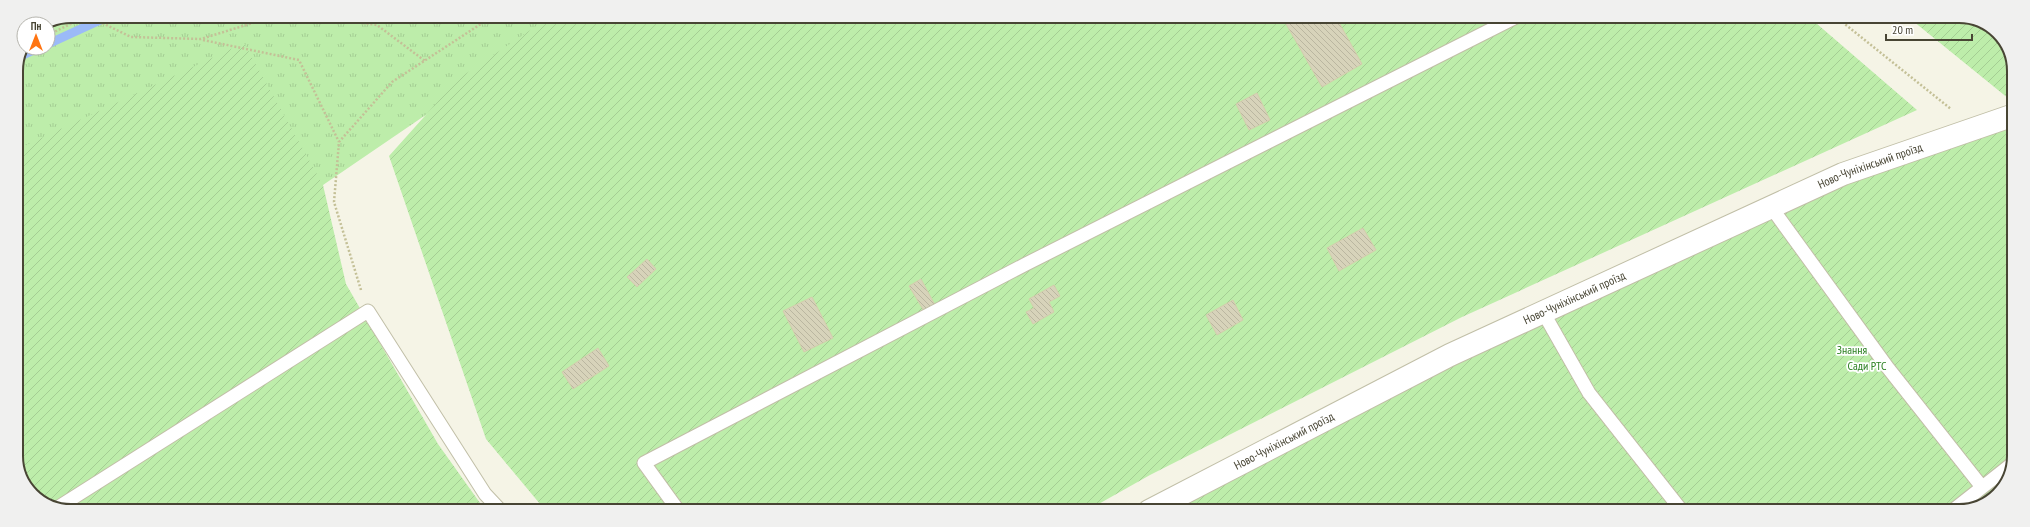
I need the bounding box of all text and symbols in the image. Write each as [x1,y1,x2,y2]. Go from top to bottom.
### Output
north arrow [16,16,56,56]
scale bar [1886,16,1972,42]
text: Пн [31,19,41,33]
text: 20 m [1892,22,1913,37]
street label: Ново-Чуніхінський проїзд [1815,139,1925,192]
street label: Ново-Чуніхінський проїзд [1521,267,1628,327]
park label: Знання [1837,342,1867,357]
park label: Сади РТС [1847,358,1887,373]
street label: Ново-Чуніхінський проїзд [1231,408,1337,473]

